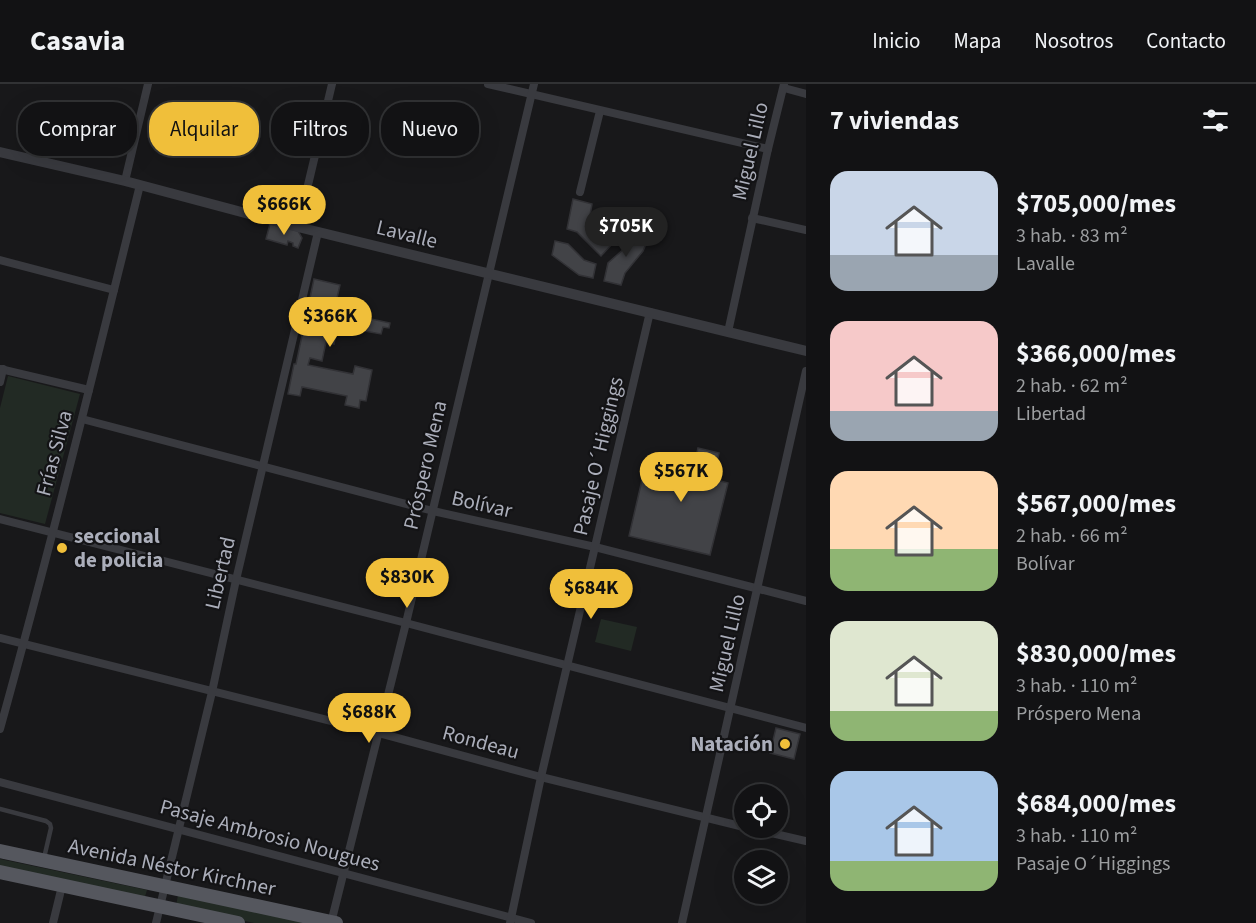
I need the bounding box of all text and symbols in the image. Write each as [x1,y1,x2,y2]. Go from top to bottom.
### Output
text: Casavia [30,21,125,61]
text: Inicio [872,26,920,56]
text: Mapa [953,26,1001,56]
text: Nosotros [1034,26,1113,56]
text: Contacto [1146,26,1226,56]
street label: Miguel Lillo [724,99,776,203]
chip: Comprar [18,102,137,156]
chip: Alquilar [149,102,259,156]
chip: Filtros [271,102,369,156]
chip: Nuevo [381,102,479,156]
text: 7 viviendas [830,102,959,139]
icon: filters [1199,104,1232,137]
pin: $666K [242,185,326,236]
text: $705,000/mes [1016,185,1176,222]
text: $666K [257,190,311,218]
icon: home [878,195,950,267]
pin: $705K [584,207,668,258]
street label: Lavalle [373,212,441,256]
text: $705K [599,212,653,240]
text: 3 hab. · 83 m² [1016,222,1128,250]
text: Lavalle [1016,250,1075,278]
pin: $366K [288,297,372,348]
text: $366K [303,302,357,330]
text: $366,000/mes [1016,335,1176,372]
icon: home [878,345,950,417]
text: 2 hab. · 62 m² [1016,372,1128,400]
street label: Pasaje O´Higgings [565,373,631,538]
street label: Próspero Mena [396,398,454,532]
text: Libertad [1016,400,1086,428]
street label: Frías Silva [28,407,80,499]
pin: $567K [639,452,723,503]
text: $567K [654,457,708,485]
street label: Bolívar [449,482,516,526]
text: $567,000/mes [1016,485,1176,522]
icon: home [878,495,950,567]
place label: seccional de policia [74,521,163,575]
text: 2 hab. · 66 m² [1016,522,1128,550]
street label: Libertad [197,534,243,612]
marker: seccional de policia [55,541,69,555]
text: Bolívar [1016,550,1075,578]
pin: $830K [365,558,449,609]
text: $830K [380,563,434,591]
pin: $684K [549,569,633,620]
text: $684K [564,574,618,602]
street label: Miguel Lillo [701,591,753,695]
text: $830,000/mes [1016,635,1176,672]
icon: home [878,645,950,717]
text: 3 hab. · 110 m² [1016,672,1137,700]
pin: $688K [327,693,411,744]
text: $688K [342,698,396,726]
text: Próspero Mena [1016,700,1141,728]
street label: Rondeau [439,717,523,767]
place label: Natación [690,729,773,759]
marker: Natación [778,737,792,751]
map controls [734,784,788,904]
button: locate [734,784,788,838]
text: $684,000/mes [1016,785,1176,822]
street label: Pasaje Ambrosio Nougues [157,791,384,879]
icon: home [878,795,950,867]
text: 3 hab. · 110 m² [1016,822,1137,850]
street label: Avenida Néstor Kirchner [66,830,279,904]
button: layers [734,850,788,904]
text: Pasaje O´Higgings [1016,850,1170,878]

